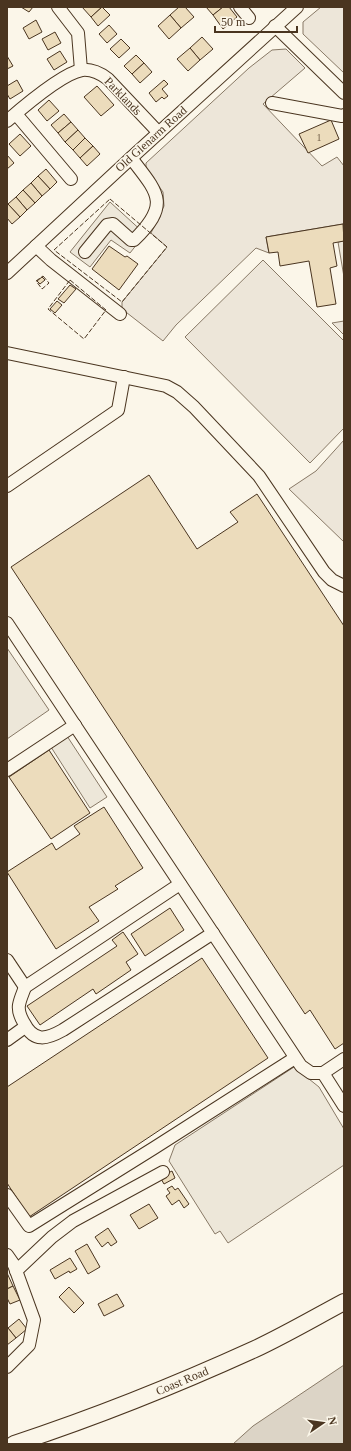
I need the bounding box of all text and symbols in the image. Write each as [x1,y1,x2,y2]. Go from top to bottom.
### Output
scale bar [215,8,297,34]
text: 50 m [221,15,246,29]
street label: Parklands [102,74,145,118]
street label: Old Glenarm Road [112,103,190,175]
house number: 1 [317,132,322,143]
street label: Coast Road [154,1364,210,1398]
north arrow [303,1403,343,1443]
text: N [326,1416,339,1426]

